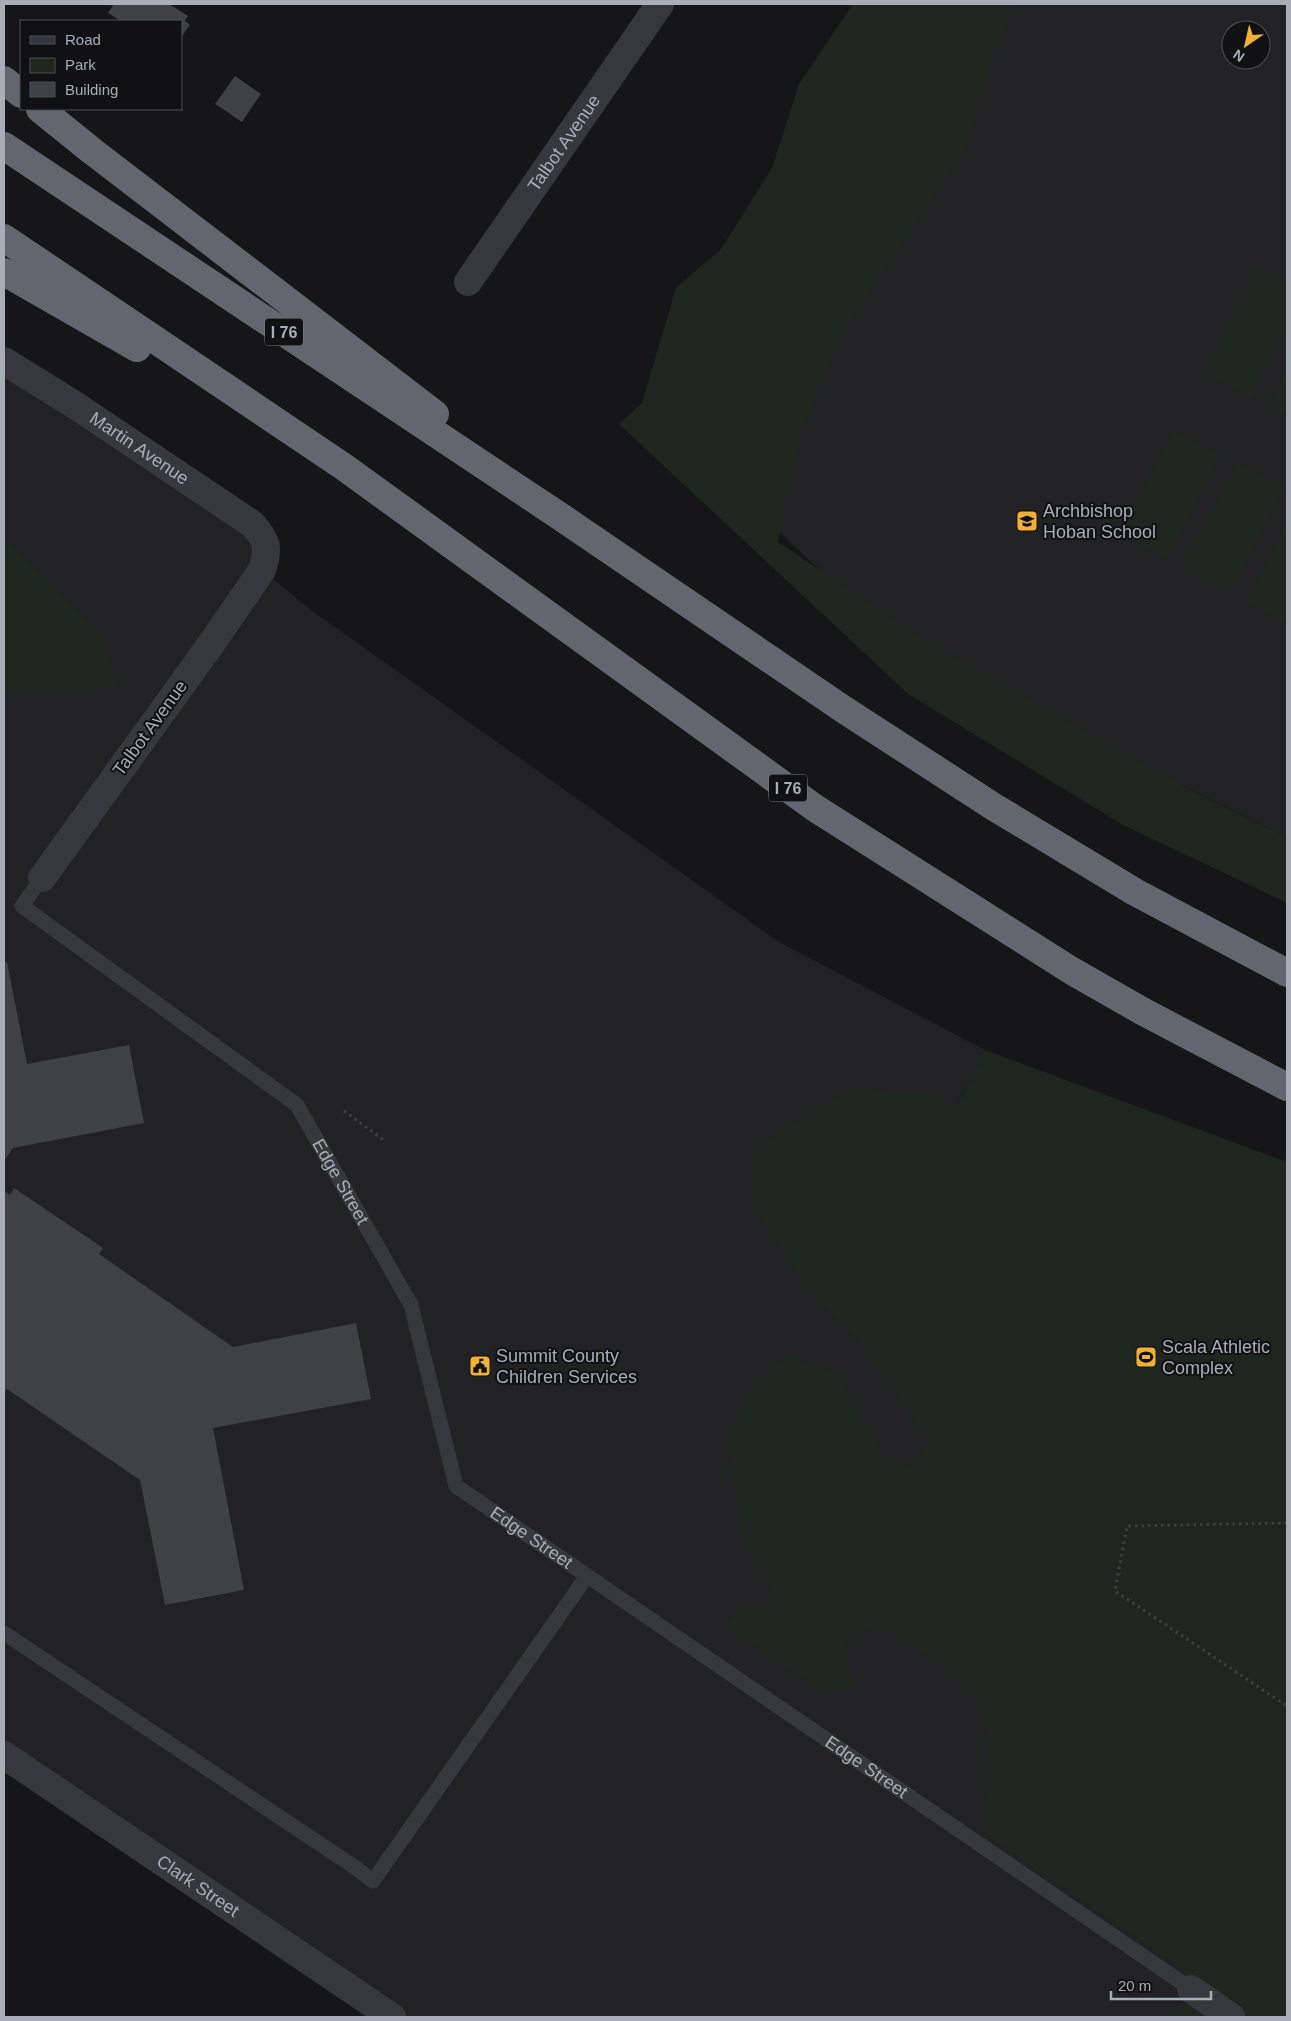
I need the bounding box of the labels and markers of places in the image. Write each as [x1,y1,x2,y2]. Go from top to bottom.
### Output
place label: Archbishop Hoban School [1043,501,1156,542]
school or university icon: Archbishop Hoban School [1015,509,1039,533]
place label: Scala Athletic Complex [1162,1337,1270,1378]
sports icon: Scala Athletic Complex [1134,1345,1158,1369]
place label: Summit County Children Services [496,1346,637,1387]
public building icon: Summit County Children Services [468,1354,492,1378]

